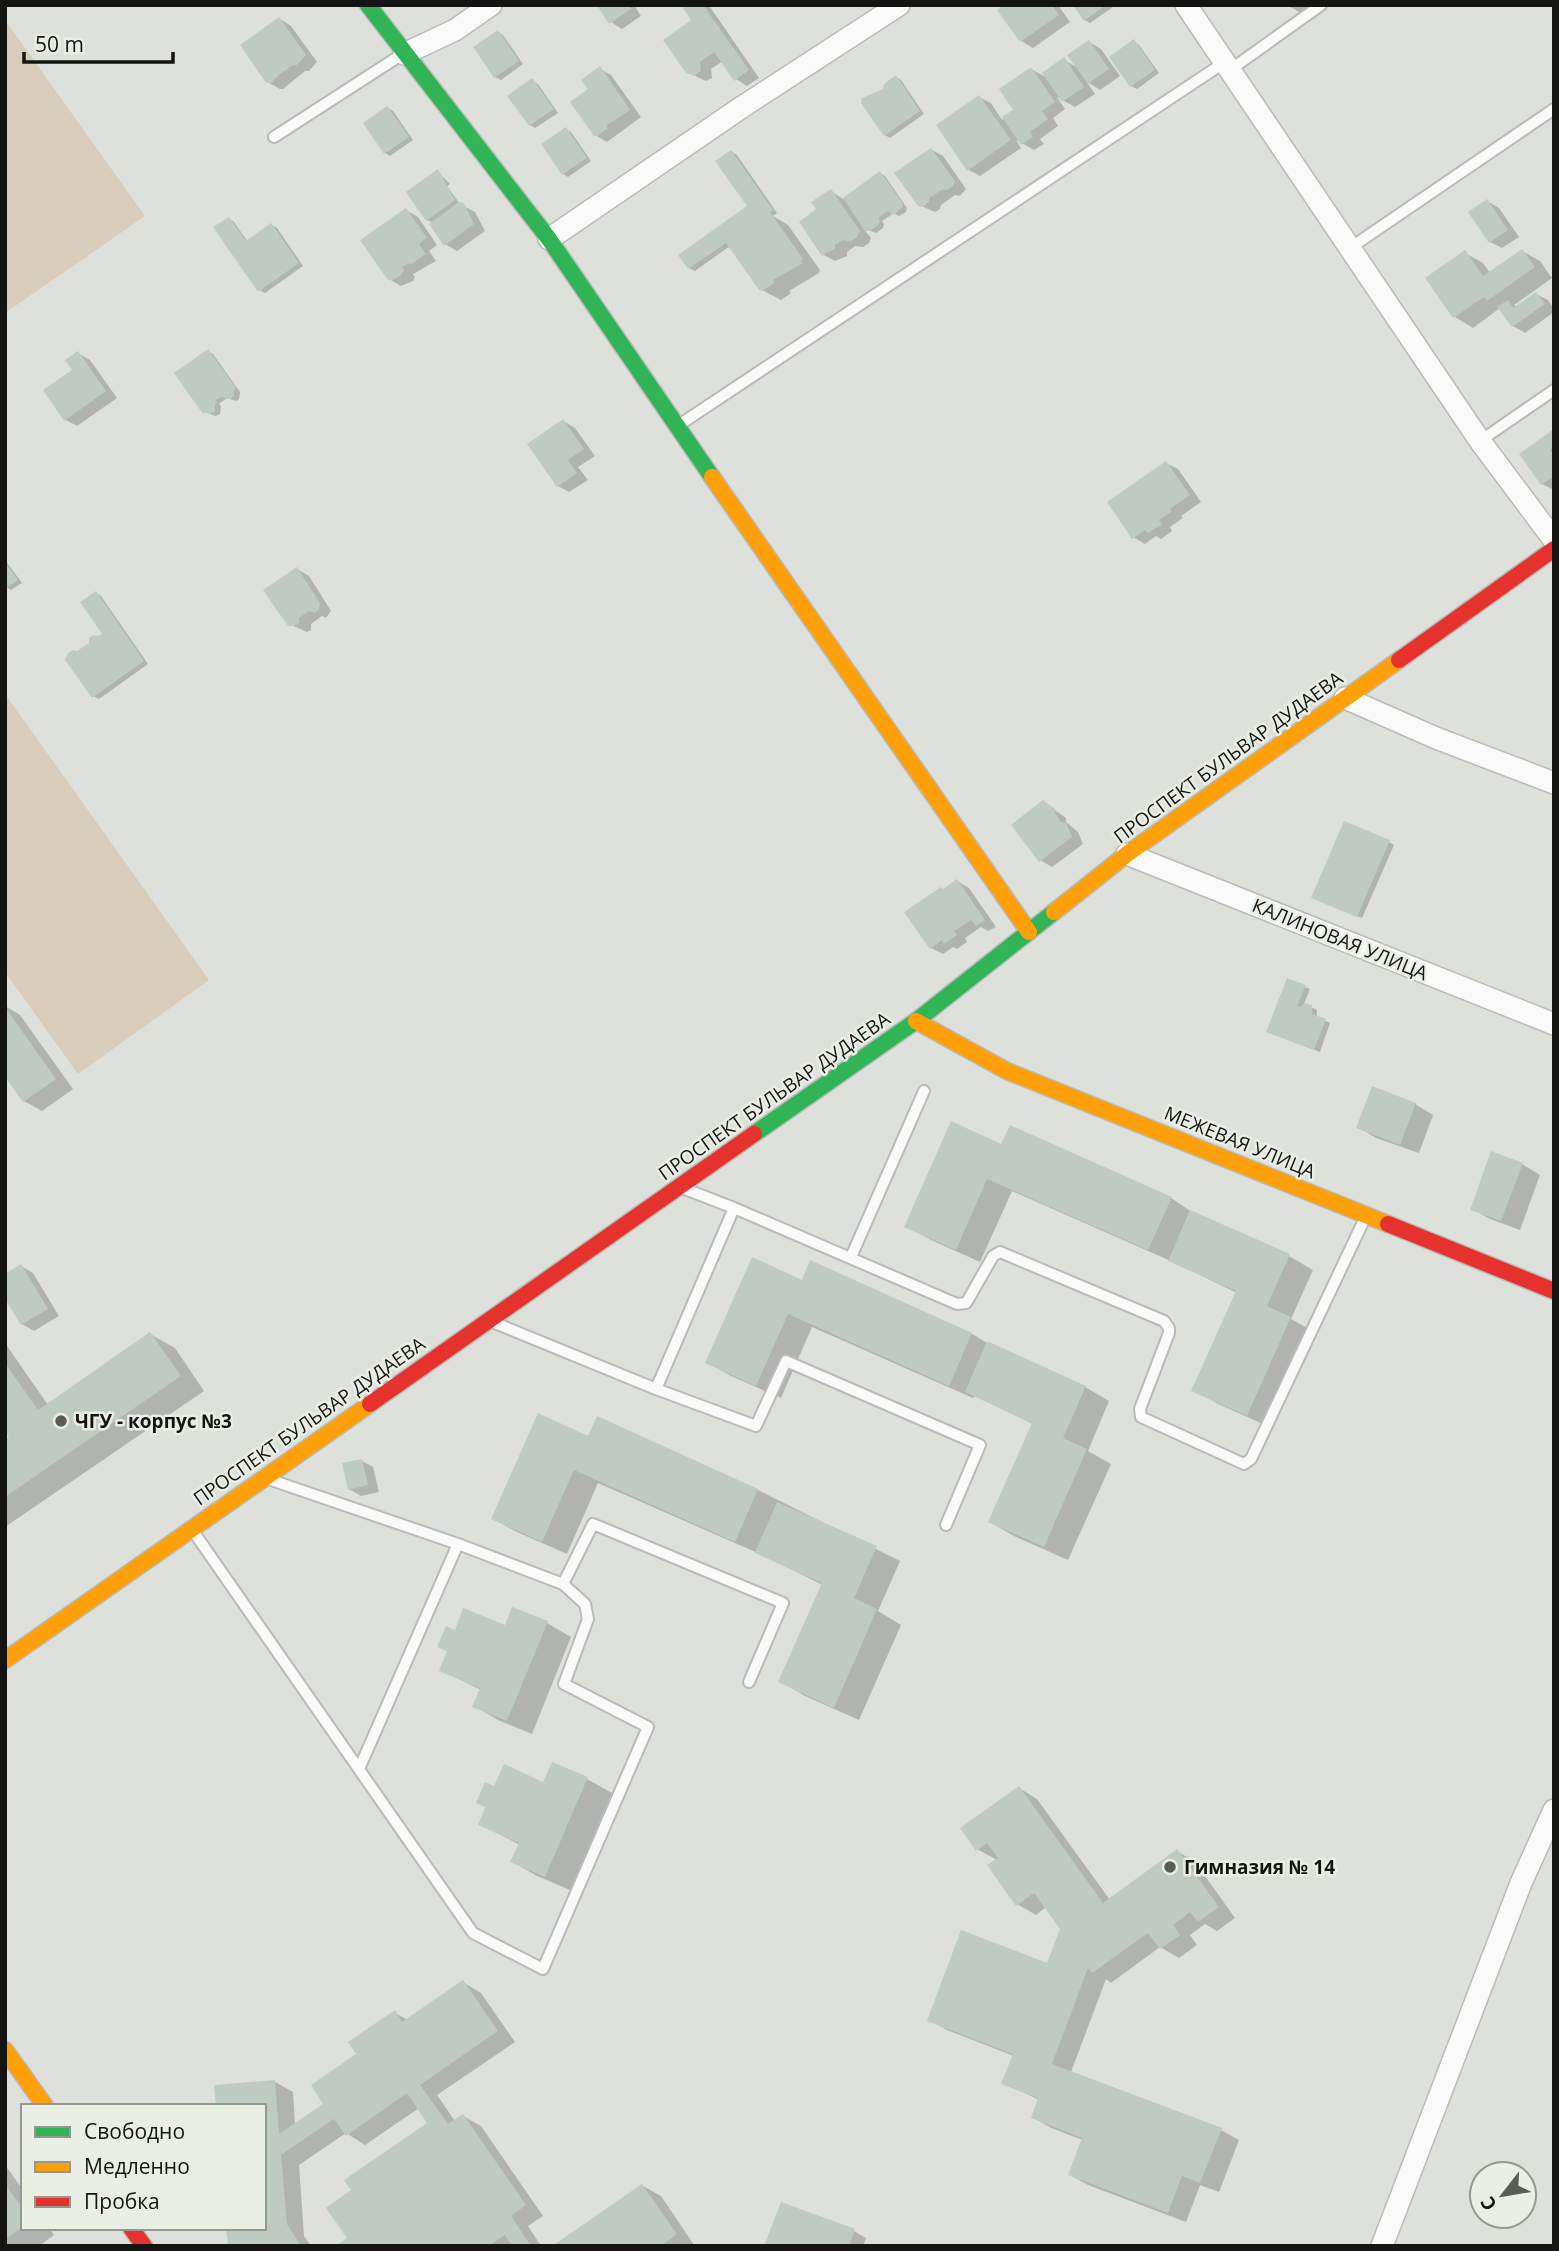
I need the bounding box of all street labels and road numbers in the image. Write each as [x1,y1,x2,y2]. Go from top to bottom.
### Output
street label: ПРОСПЕКТ БУЛЬВАР ДУДАЕВА [1108,665,1348,849]
street label: КАЛИНОВАЯ УЛИЦА [1248,892,1432,986]
street label: ПРОСПЕКТ БУЛЬВАР ДУДАЕВА [653,1006,895,1186]
street label: МЕЖЕВАЯ УЛИЦА [1160,1100,1320,1184]
street label: ПРОСПЕКТ БУЛЬВАР ДУДАЕВА [188,1331,430,1511]

